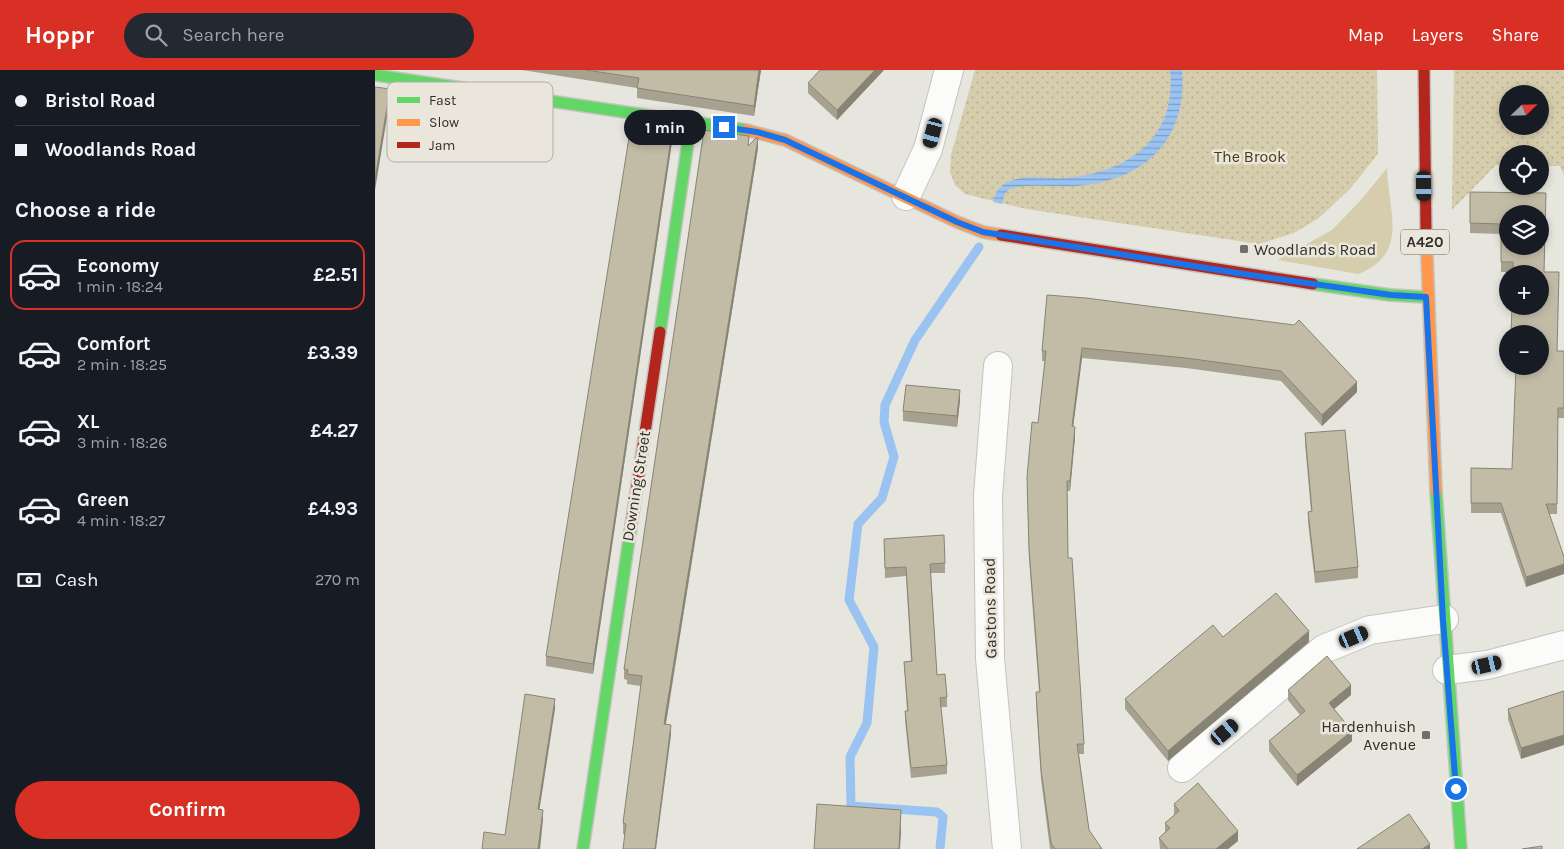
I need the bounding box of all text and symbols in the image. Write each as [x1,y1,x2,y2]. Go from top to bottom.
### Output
search box [124,13,474,58]
text: Hoppr [25,21,94,49]
icon: search [142,21,170,49]
text: Search here [182,24,284,46]
text: Map [1348,24,1384,46]
text: Layers [1412,24,1464,46]
text: Share [1492,24,1539,46]
legend [387,82,553,162]
north arrow [1499,85,1549,135]
map controls [1499,85,1549,375]
text: Bristol Road [45,90,156,112]
text: Fast [429,92,456,109]
callout: 1 min [624,110,707,144]
text: Slow [429,114,459,131]
route end [713,116,735,138]
car [921,117,944,149]
text: 1 min [645,118,685,137]
text: Jam [429,137,455,154]
text: Woodlands Road [45,139,196,161]
button: locate [1499,145,1549,195]
park label: The Brook [1214,147,1286,166]
car [1416,171,1431,201]
text: Choose a ride [15,197,156,223]
button: layers [1499,205,1549,255]
road number: A420 [1401,230,1449,254]
place label: Woodlands Road [1254,240,1376,259]
marker: Woodlands Road [1238,243,1250,255]
icon: car [17,253,62,298]
text: Economy [77,255,159,277]
text: £2.51 [313,264,358,286]
button: + [1499,265,1549,315]
text: 1 min · 18:24 [77,277,163,296]
button: − [1499,325,1549,375]
icon: car [17,331,62,376]
text: Comfort [77,333,151,355]
text: £3.39 [307,342,358,364]
text: 2 min · 18:25 [77,355,167,374]
icon: car [17,409,62,454]
text: XL [77,411,99,433]
text: £4.27 [310,420,358,442]
street label: Downing Street [618,429,654,543]
text: 3 min · 18:26 [77,433,167,452]
icon: car [17,487,62,532]
text: Green [77,489,129,511]
text: £4.93 [308,498,358,520]
text: 4 min · 18:27 [77,511,165,530]
street label: Gastons Road [980,557,1000,659]
icon: cash [15,566,43,594]
text: Cash [55,569,99,591]
text: 270 m [315,570,360,589]
car [1337,624,1370,650]
car [1470,654,1503,676]
car [1208,717,1241,747]
place label: Hardenhuish Avenue [1321,717,1416,754]
marker: Hardenhuish Avenue [1420,729,1432,741]
route start [1445,778,1467,800]
button: Confirm [15,781,360,839]

